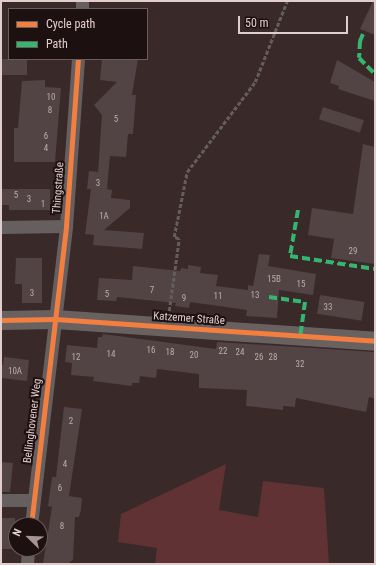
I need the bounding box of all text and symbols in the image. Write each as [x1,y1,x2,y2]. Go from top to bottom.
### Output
legend [8,8,148,60]
scale bar [240,8,350,34]
text: 50 m [245,16,269,30]
text: Cycle path [46,17,95,31]
text: Path [46,37,68,51]
house number: 10 [47,92,55,102]
house number: 8 [48,105,52,115]
house number: 5 [114,114,118,124]
house number: 6 [44,131,48,141]
house number: 4 [44,143,48,153]
street label: Thingstraße [51,162,67,214]
house number: 3 [96,178,100,188]
house number: 5 [14,190,18,200]
house number: 3 [27,194,31,204]
house number: 1 [41,199,45,209]
house number: 1A [99,211,109,221]
house number: 29 [349,246,357,256]
house number: 15B [267,274,281,284]
house number: 15 [297,279,305,289]
house number: 7 [150,285,154,295]
house number: 3 [30,288,34,298]
house number: 5 [105,289,109,299]
house number: 13 [251,290,259,300]
house number: 11 [214,291,222,301]
house number: 9 [182,293,186,303]
house number: 33 [324,302,332,312]
street label: Katzemer Straße [153,310,225,328]
house number: 16 [147,345,155,355]
house number: 22 [219,346,227,356]
house number: 18 [166,347,174,357]
house number: 24 [236,347,244,357]
house number: 14 [107,349,115,359]
house number: 20 [190,350,198,360]
house number: 12 [72,352,80,362]
house number: 26 [255,352,263,362]
house number: 28 [269,352,277,362]
house number: 32 [296,359,304,369]
house number: 10A [8,366,22,376]
street label: Bellinghovener Weg [21,378,45,464]
house number: 2 [69,416,73,426]
house number: 4 [63,459,67,469]
house number: 6 [58,483,62,493]
north arrow [8,517,48,557]
house number: 8 [60,521,64,531]
text: N [10,527,25,538]

